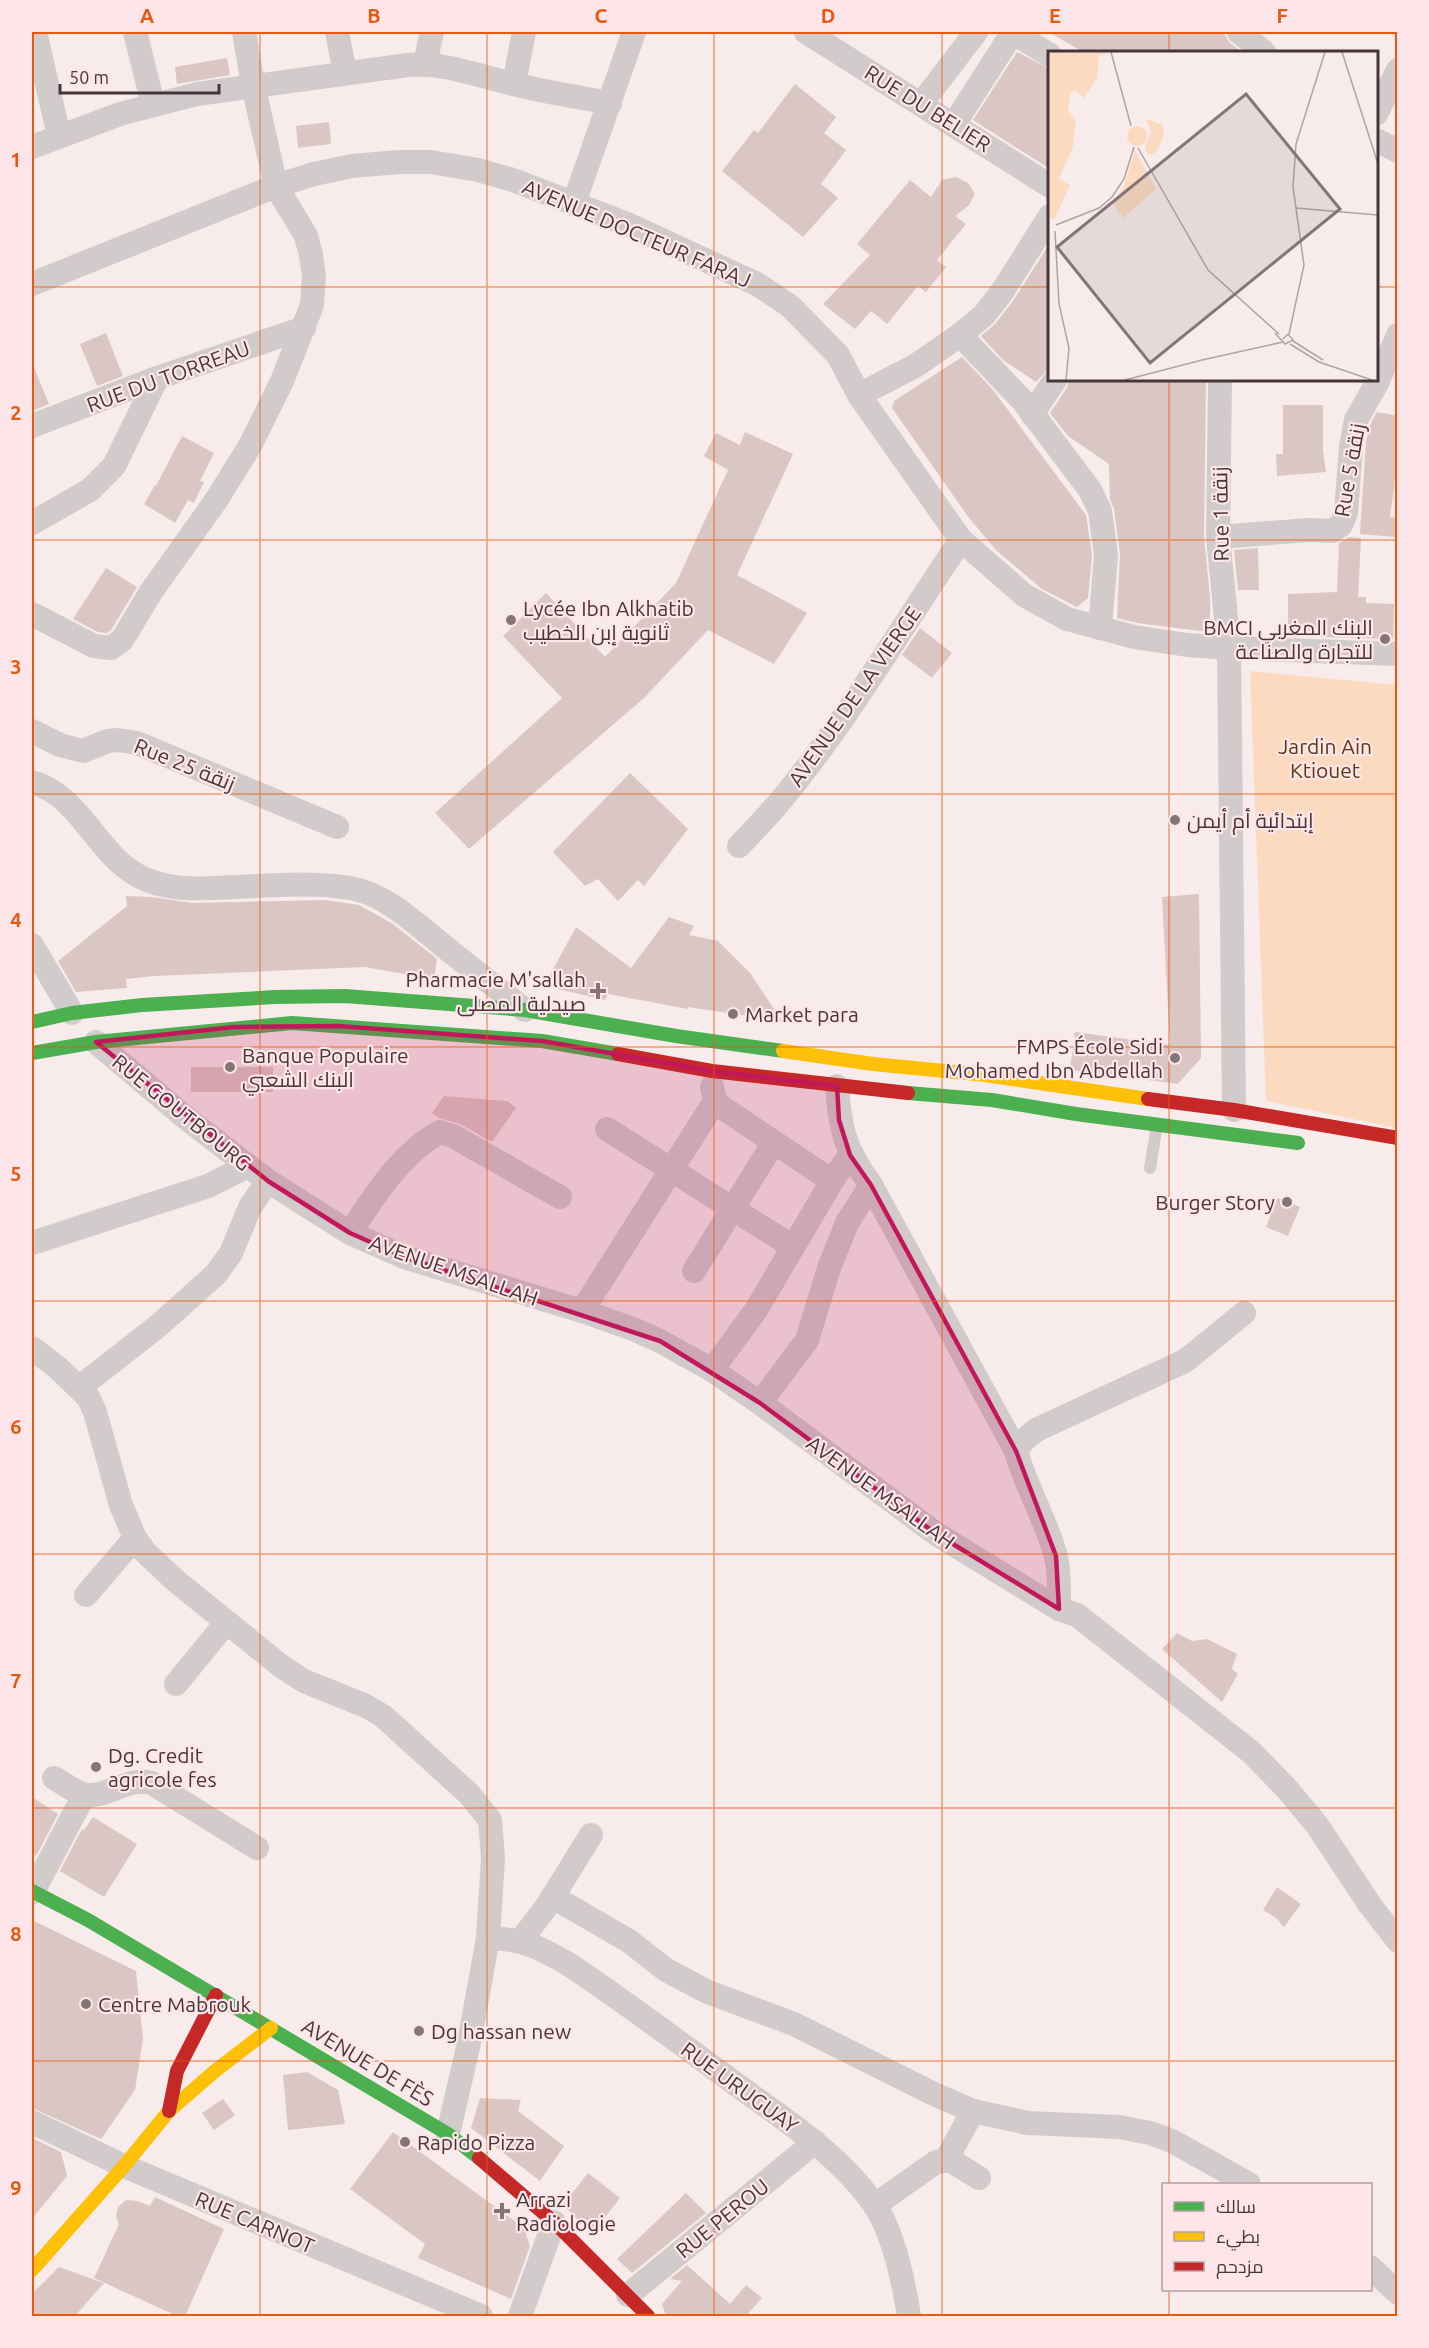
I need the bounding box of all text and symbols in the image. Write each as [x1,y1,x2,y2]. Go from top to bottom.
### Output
text: A [140,4,154,27]
text: B [367,4,381,27]
text: C [595,4,608,27]
text: D [821,4,835,27]
text: E [1049,4,1061,27]
text: F [1276,4,1288,27]
inset map [1048,51,1378,381]
scale bar [60,57,219,95]
street label: RUE DU BELIER [861,60,995,156]
text: 50 m [69,67,109,87]
text: 1 [10,148,22,171]
street label: AVENUE DOCTEUR FARAJ [519,174,755,292]
street label: RUE DU TORREAU [83,335,253,417]
text: 2 [10,401,22,424]
street label: Rue 5 زنقة [1329,421,1370,519]
street label: Rue 1 زنقة [1207,466,1234,562]
place label: Lycée Ibn Alkhatib ثانوية إبن الخطيب [523,596,694,646]
street label: AVENUE DE LA VIERGE [783,602,925,790]
marker: Lycée Ibn Alkhatib ثانوية إبن الخطيب [504,613,518,627]
place label: BMCI البنك المغربي للتجارة والصناعة [1203,615,1373,664]
marker: BMCI البنك المغربي للتجارة والصناعة [1378,632,1392,646]
text: 3 [10,655,22,678]
street label: Rue 25 زنقة [131,733,239,796]
park label: Jardin Ain Ktiouet [1278,734,1372,782]
place label: إبتدائية أم أيمن [1187,808,1314,835]
marker: إبتدائية أم أيمن [1168,813,1182,827]
text: 4 [10,908,22,931]
place label: Pharmacie M'sallah صيدلية المصلى [405,967,586,1017]
marker: Pharmacie M'sallah صيدلية المصلى [591,984,605,998]
place label: Market para [745,1002,859,1026]
marker: Market para [726,1007,740,1021]
place label: FMPS École Sidi Mohamed Ibn Abdellah [945,1034,1163,1082]
place label: Banque Populaire البنك الشعبي [242,1043,409,1096]
street label: RUE GOUTBOURG [108,1049,256,1175]
marker: FMPS École Sidi Mohamed Ibn Abdellah [1168,1051,1182,1065]
marker: Banque Populaire البنك الشعبي [223,1060,237,1074]
text: 5 [10,1162,22,1185]
place label: Burger Story [1155,1190,1275,1214]
marker: Burger Story [1280,1195,1294,1209]
street label: AVENUE MSALLAH [367,1230,541,1310]
text: 6 [10,1415,22,1438]
street label: AVENUE MSALLAH [802,1430,960,1554]
text: 7 [10,1669,22,1692]
place label: Dg. Credit agricole fes [108,1743,217,1791]
marker: Dg. Credit agricole fes [89,1760,103,1774]
text: 8 [10,1922,22,1945]
place label: Centre Mabrouk [98,1992,252,2016]
marker: Centre Mabrouk [79,1997,93,2011]
street label: AVENUE DE FÈS [298,2013,438,2111]
place label: Dg hassan new [431,2019,571,2043]
marker: Dg hassan new [412,2024,426,2038]
street label: RUE URUGUAY [677,2037,803,2137]
place label: Rapido Pizza [417,2130,535,2154]
marker: Rapido Pizza [398,2135,412,2149]
street label: RUE PEROU [671,2173,773,2263]
text: 9 [10,2176,22,2199]
legend [1162,2183,1372,2291]
street label: RUE CARNOT [192,2186,318,2258]
place label: Arrazi Radiologie [516,2187,616,2235]
text: سالك [1216,2196,1256,2216]
marker: Arrazi Radiologie [493,2202,511,2220]
text: بطيء [1216,2226,1260,2251]
text: مزدحم [1216,2256,1264,2279]

